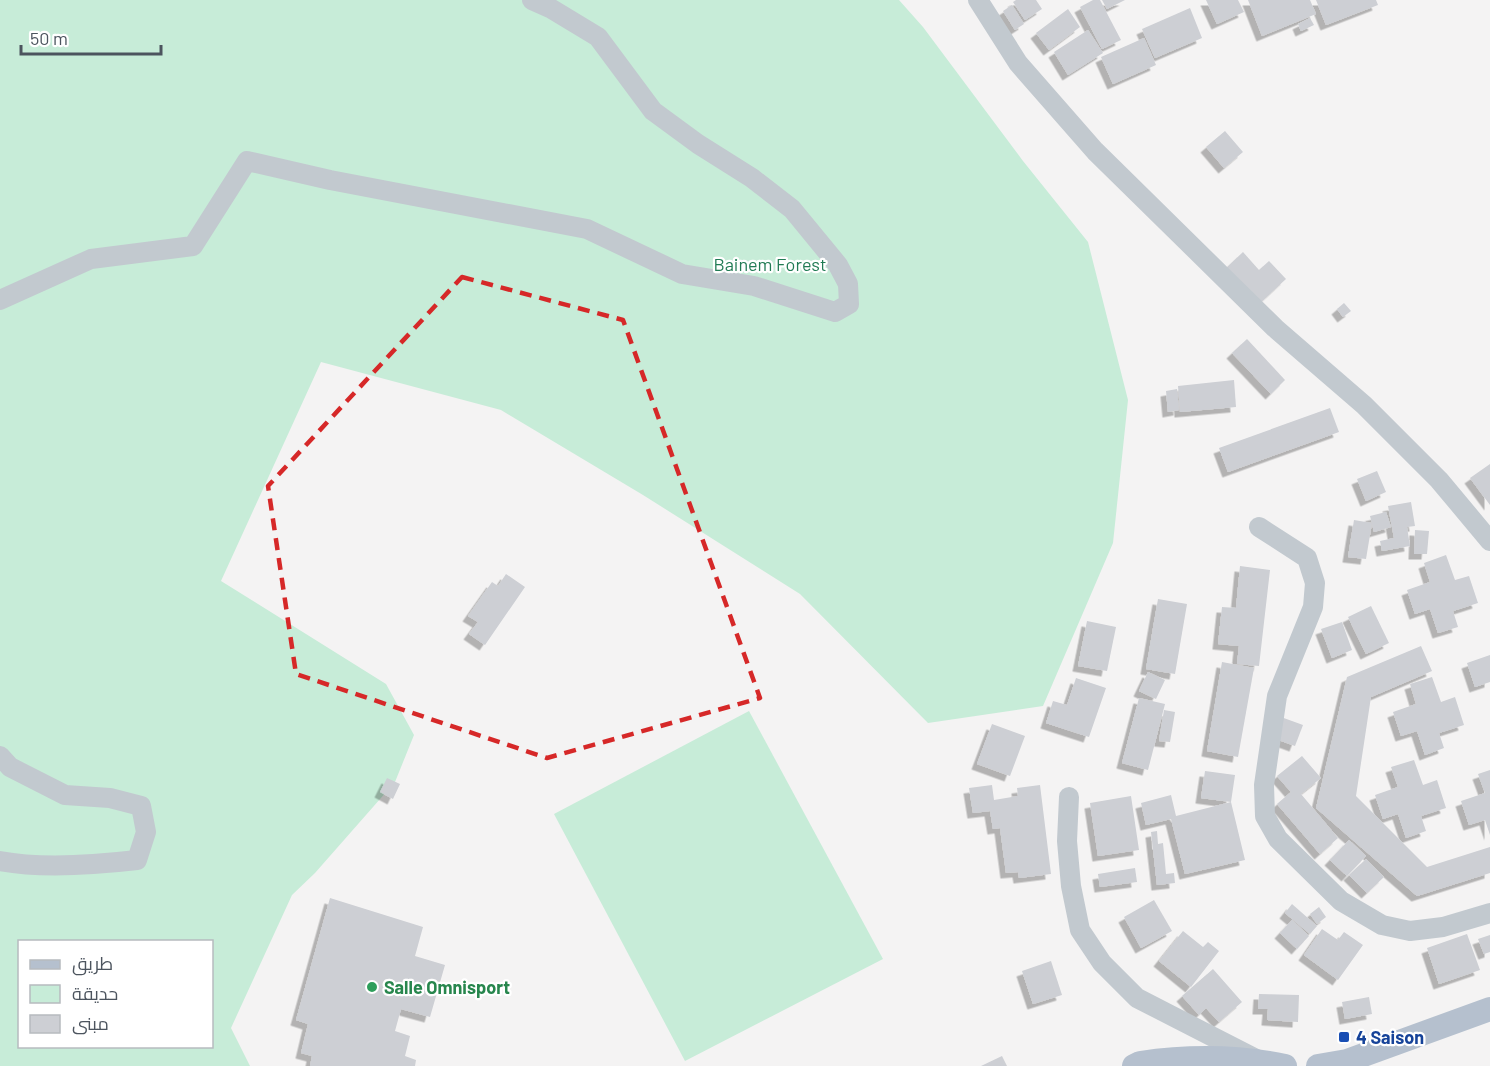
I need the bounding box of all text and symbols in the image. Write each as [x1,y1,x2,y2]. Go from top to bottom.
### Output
scale bar [21,18,160,56]
text: 50 m [30,27,68,49]
park label: Bainem Forest [713,253,827,275]
legend [18,940,213,1048]
text: طريق [72,952,113,976]
place label: Salle Omnisport [384,976,510,998]
marker: Salle Omnisport [365,980,379,994]
text: حديقة [72,982,118,1004]
text: مبنى [72,1012,109,1035]
place label: 4 Saison [1356,1026,1424,1048]
marker: 4 Saison [1337,1030,1351,1044]

